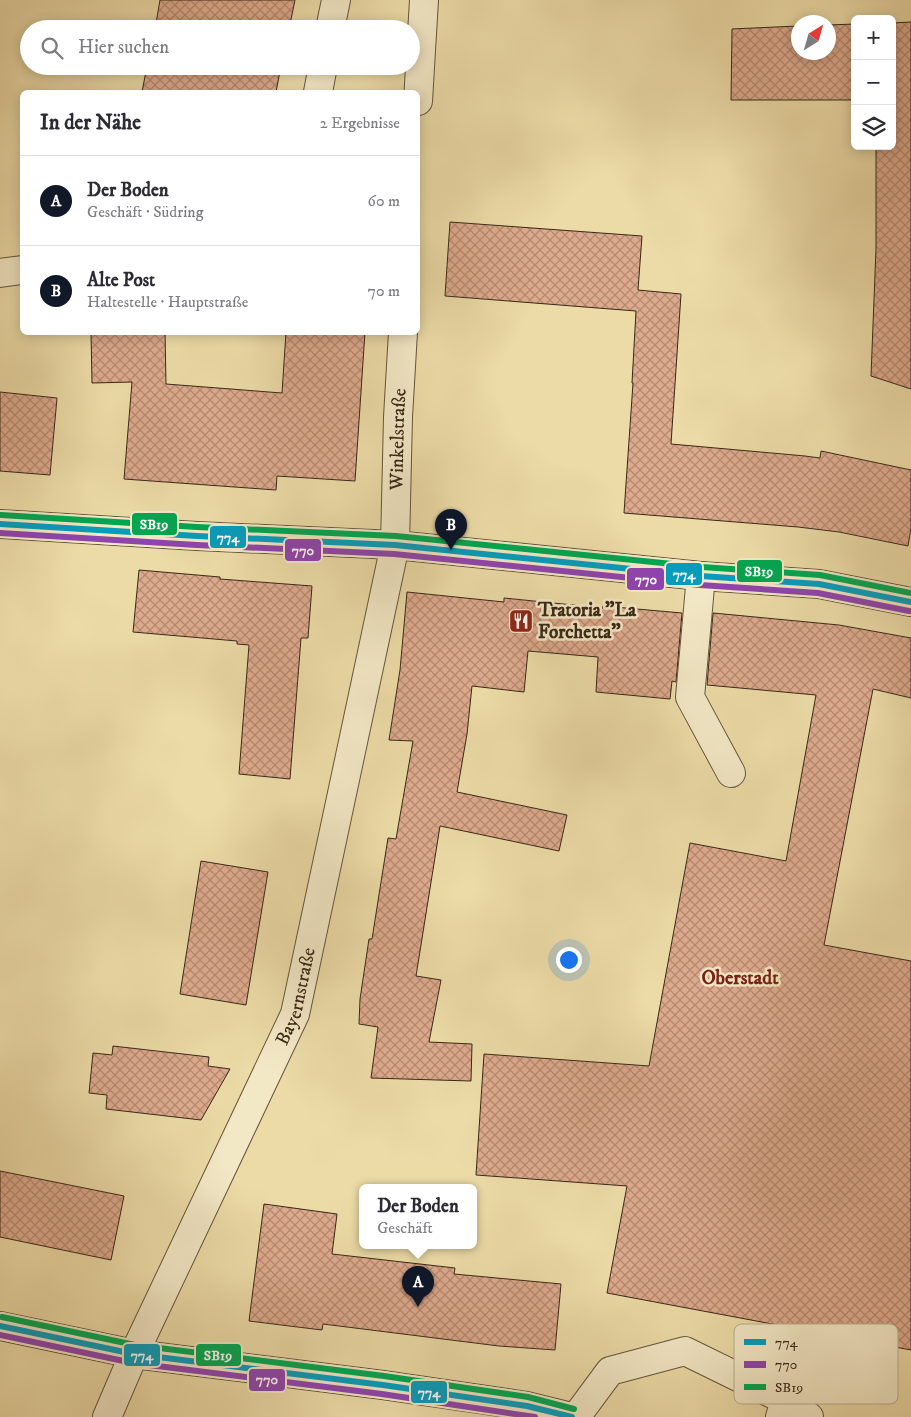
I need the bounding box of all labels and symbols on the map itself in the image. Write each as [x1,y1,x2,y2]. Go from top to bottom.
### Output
north arrow [791,15,836,60]
street label: Winkelstraße [385,388,411,492]
pin: B [435,509,467,550]
line badge: SB19 [131,512,178,536]
text: SB19 [140,516,168,534]
line badge: 774 [209,525,247,549]
text: 774 [217,529,240,547]
line badge: 770 [284,538,322,562]
text: 770 [292,542,315,560]
line badge: SB19 [736,559,783,583]
line badge: 774 [665,562,703,586]
text: SB19 [745,563,773,581]
text: 774 [673,566,696,584]
line badge: 770 [626,567,665,591]
text: 770 [635,571,658,589]
place label: Tratoria "La Forchetta" [537,599,637,644]
restaurant icon: Tratoria "La Forchetta" [508,608,534,634]
street label: Bayernstraße [270,945,320,1049]
your location [556,947,582,973]
district label: Oberstadt [701,966,779,991]
pin: A [402,1266,434,1307]
legend [734,1324,898,1404]
text: 774 [775,1334,799,1352]
line badge: 774 [123,1343,161,1367]
line badge: SB19 [195,1343,242,1367]
text: 774 [131,1347,154,1365]
text: SB19 [204,1347,232,1365]
text: 770 [775,1356,797,1374]
line badge: 770 [248,1368,286,1392]
text: 770 [256,1371,279,1389]
text: SB19 [775,1379,803,1397]
line badge: 774 [410,1380,448,1404]
text: 774 [418,1384,441,1402]

